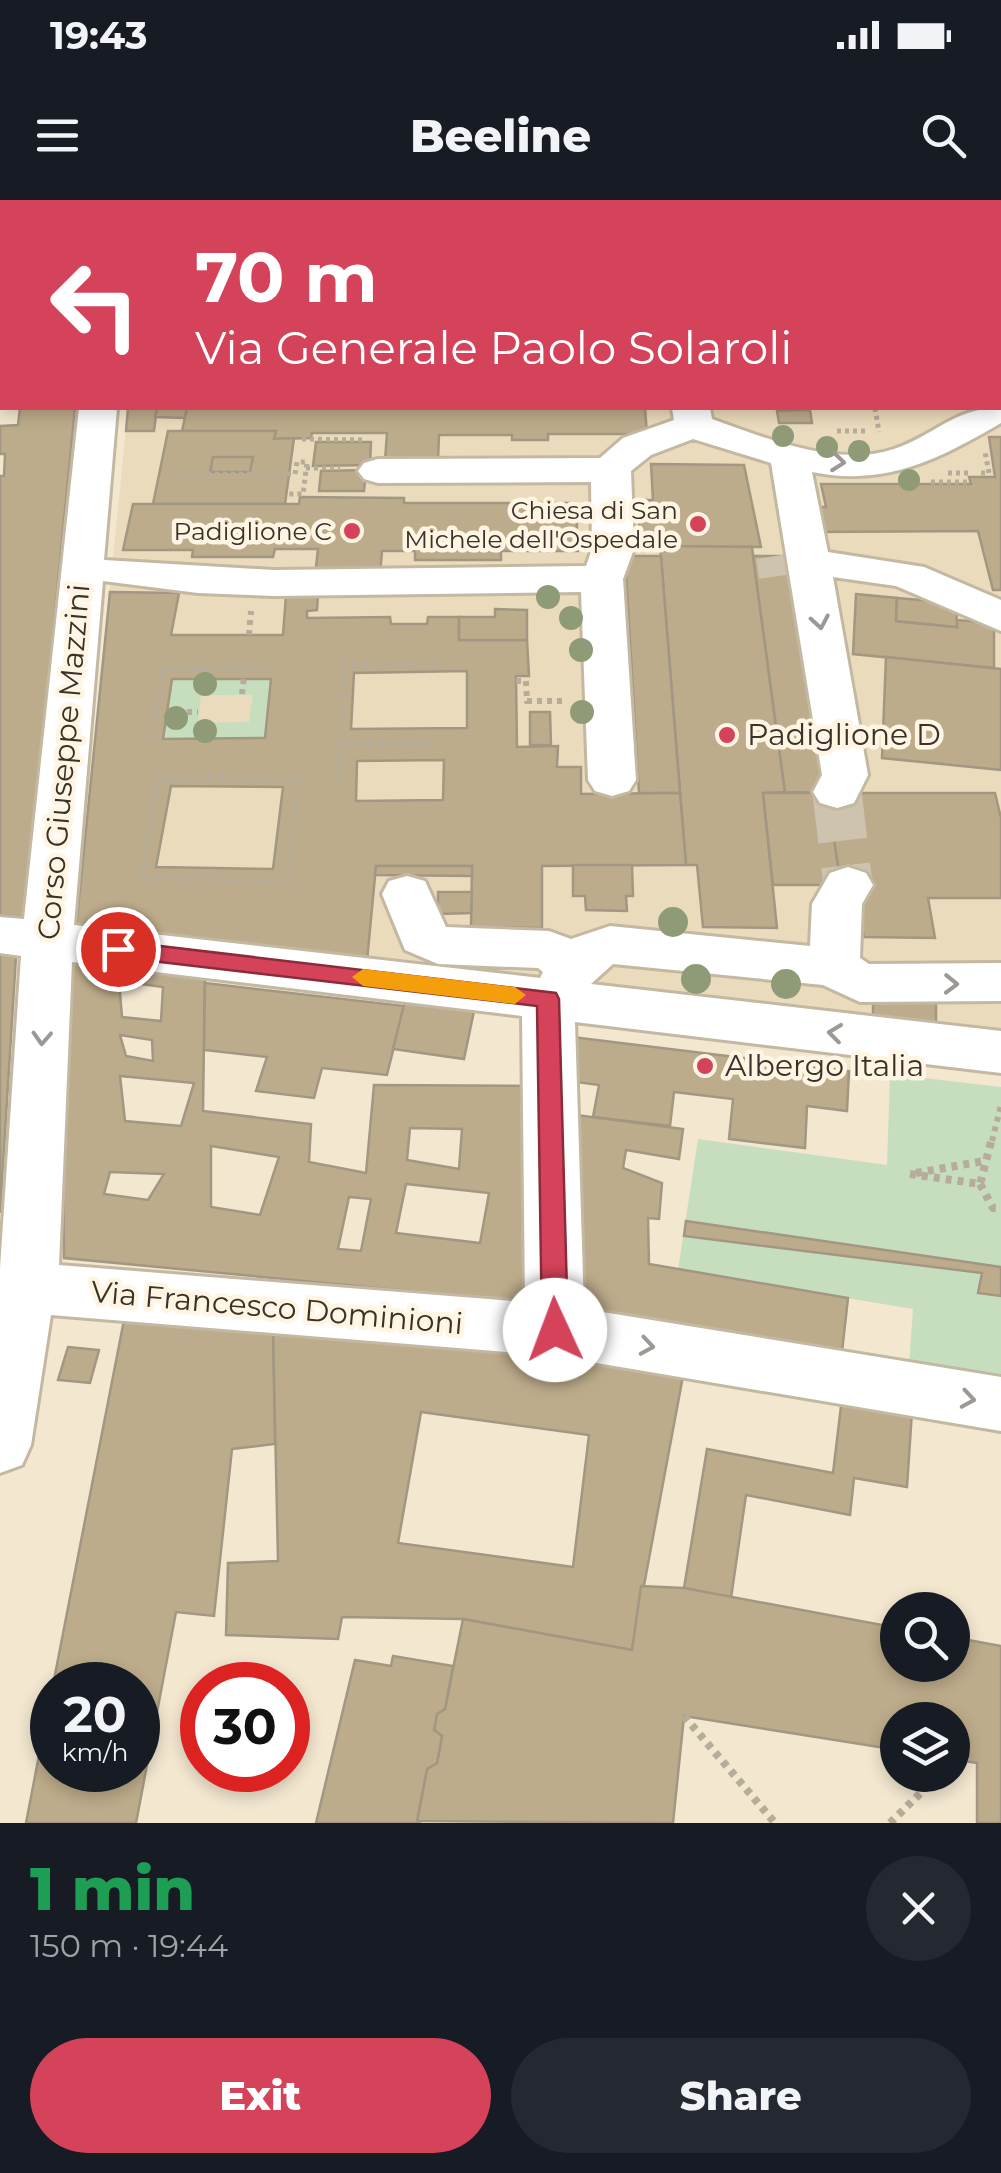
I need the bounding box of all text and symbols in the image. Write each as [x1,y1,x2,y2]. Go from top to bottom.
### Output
text: 19:43 [50,12,147,59]
icon: menu [30,108,85,163]
text: Beeline [410,108,591,163]
icon: search [916,108,971,163]
text: 70 m [195,234,378,320]
icon: left [30,240,160,370]
text: Via Generale Paolo Solaroli [195,320,792,375]
one-way arrow [831,451,847,472]
place label: Chiesa di San Michele dell'Ospedale [404,495,678,554]
marker: Chiesa di San Michele dell'Ospedale [687,513,709,535]
place label: Padiglione C [173,516,332,546]
marker: Padiglione C [341,520,363,542]
street label: Corso Giuseppe Mazzini [30,583,97,941]
one-way arrow [809,614,830,630]
place label: Padiglione D [747,716,941,753]
marker: Padiglione D [716,724,738,746]
pin [76,907,161,992]
icon: arrive [91,922,146,977]
one-way arrow [944,973,959,995]
one-way arrow [826,1023,842,1044]
one-way arrow [32,1030,53,1046]
place label: Albergo Italia [725,1047,924,1084]
marker: Albergo Italia [694,1055,716,1077]
street label: Via Francesco Dominioni [90,1273,465,1342]
position arrow [503,1278,607,1382]
one-way arrow [639,1335,655,1356]
one-way arrow [960,1388,976,1409]
map controls [880,1592,970,1792]
button: search [880,1592,970,1682]
speed limit sign: 30 [180,1662,310,1792]
text: 20 [63,1684,127,1745]
button: layers [880,1702,970,1792]
text: km/h [62,1737,128,1767]
text: 1 min [30,1852,195,1925]
button: close [866,1856,971,1961]
text: 150 m · 19:44 [30,1926,228,1965]
button: Exit [30,2038,491,2153]
button: Share [511,2038,971,2153]

